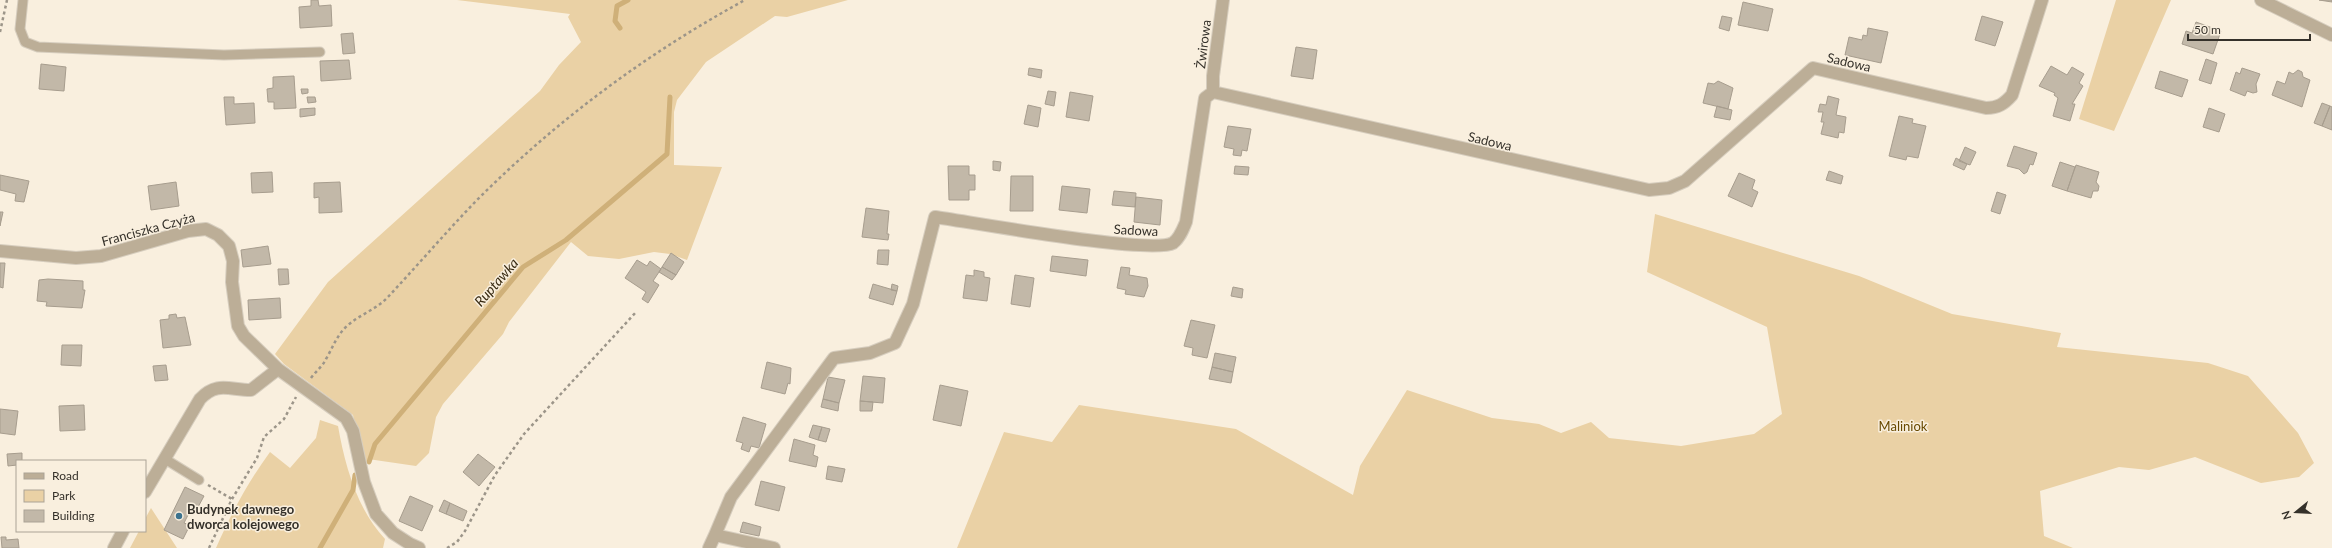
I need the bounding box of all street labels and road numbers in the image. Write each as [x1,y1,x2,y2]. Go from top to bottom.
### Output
street label: Żwirowa [1192,19,1214,69]
street label: Sadowa [1825,49,1873,75]
street label: Sadowa [1466,128,1514,154]
street label: Franciszka Czyża [100,209,196,249]
street label: Sadowa [1113,221,1159,239]

